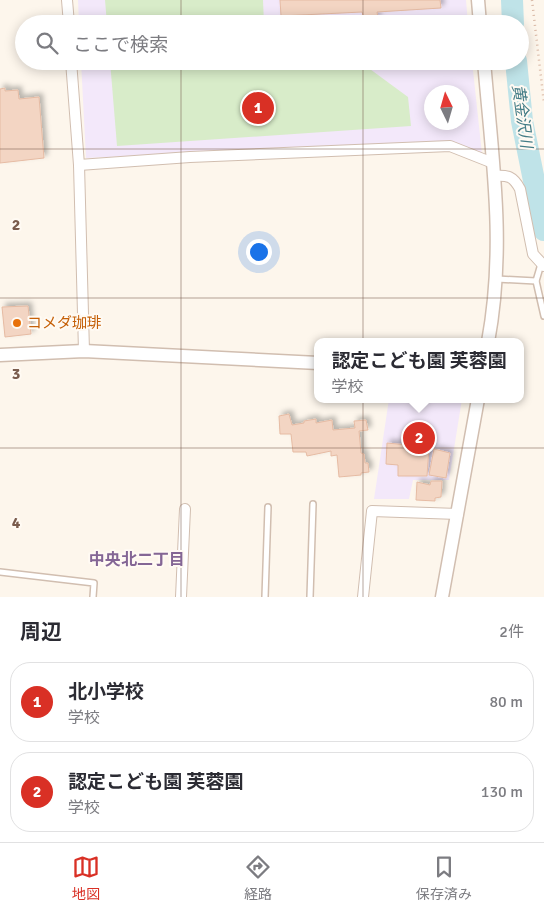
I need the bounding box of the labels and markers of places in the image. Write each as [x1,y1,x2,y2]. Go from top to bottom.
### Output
pin: 1 [242,89,274,127]
place label: コメダ珈琲 [27,314,102,332]
marker: コメダ珈琲 [11,317,23,329]
pin: 2 [403,419,435,457]

